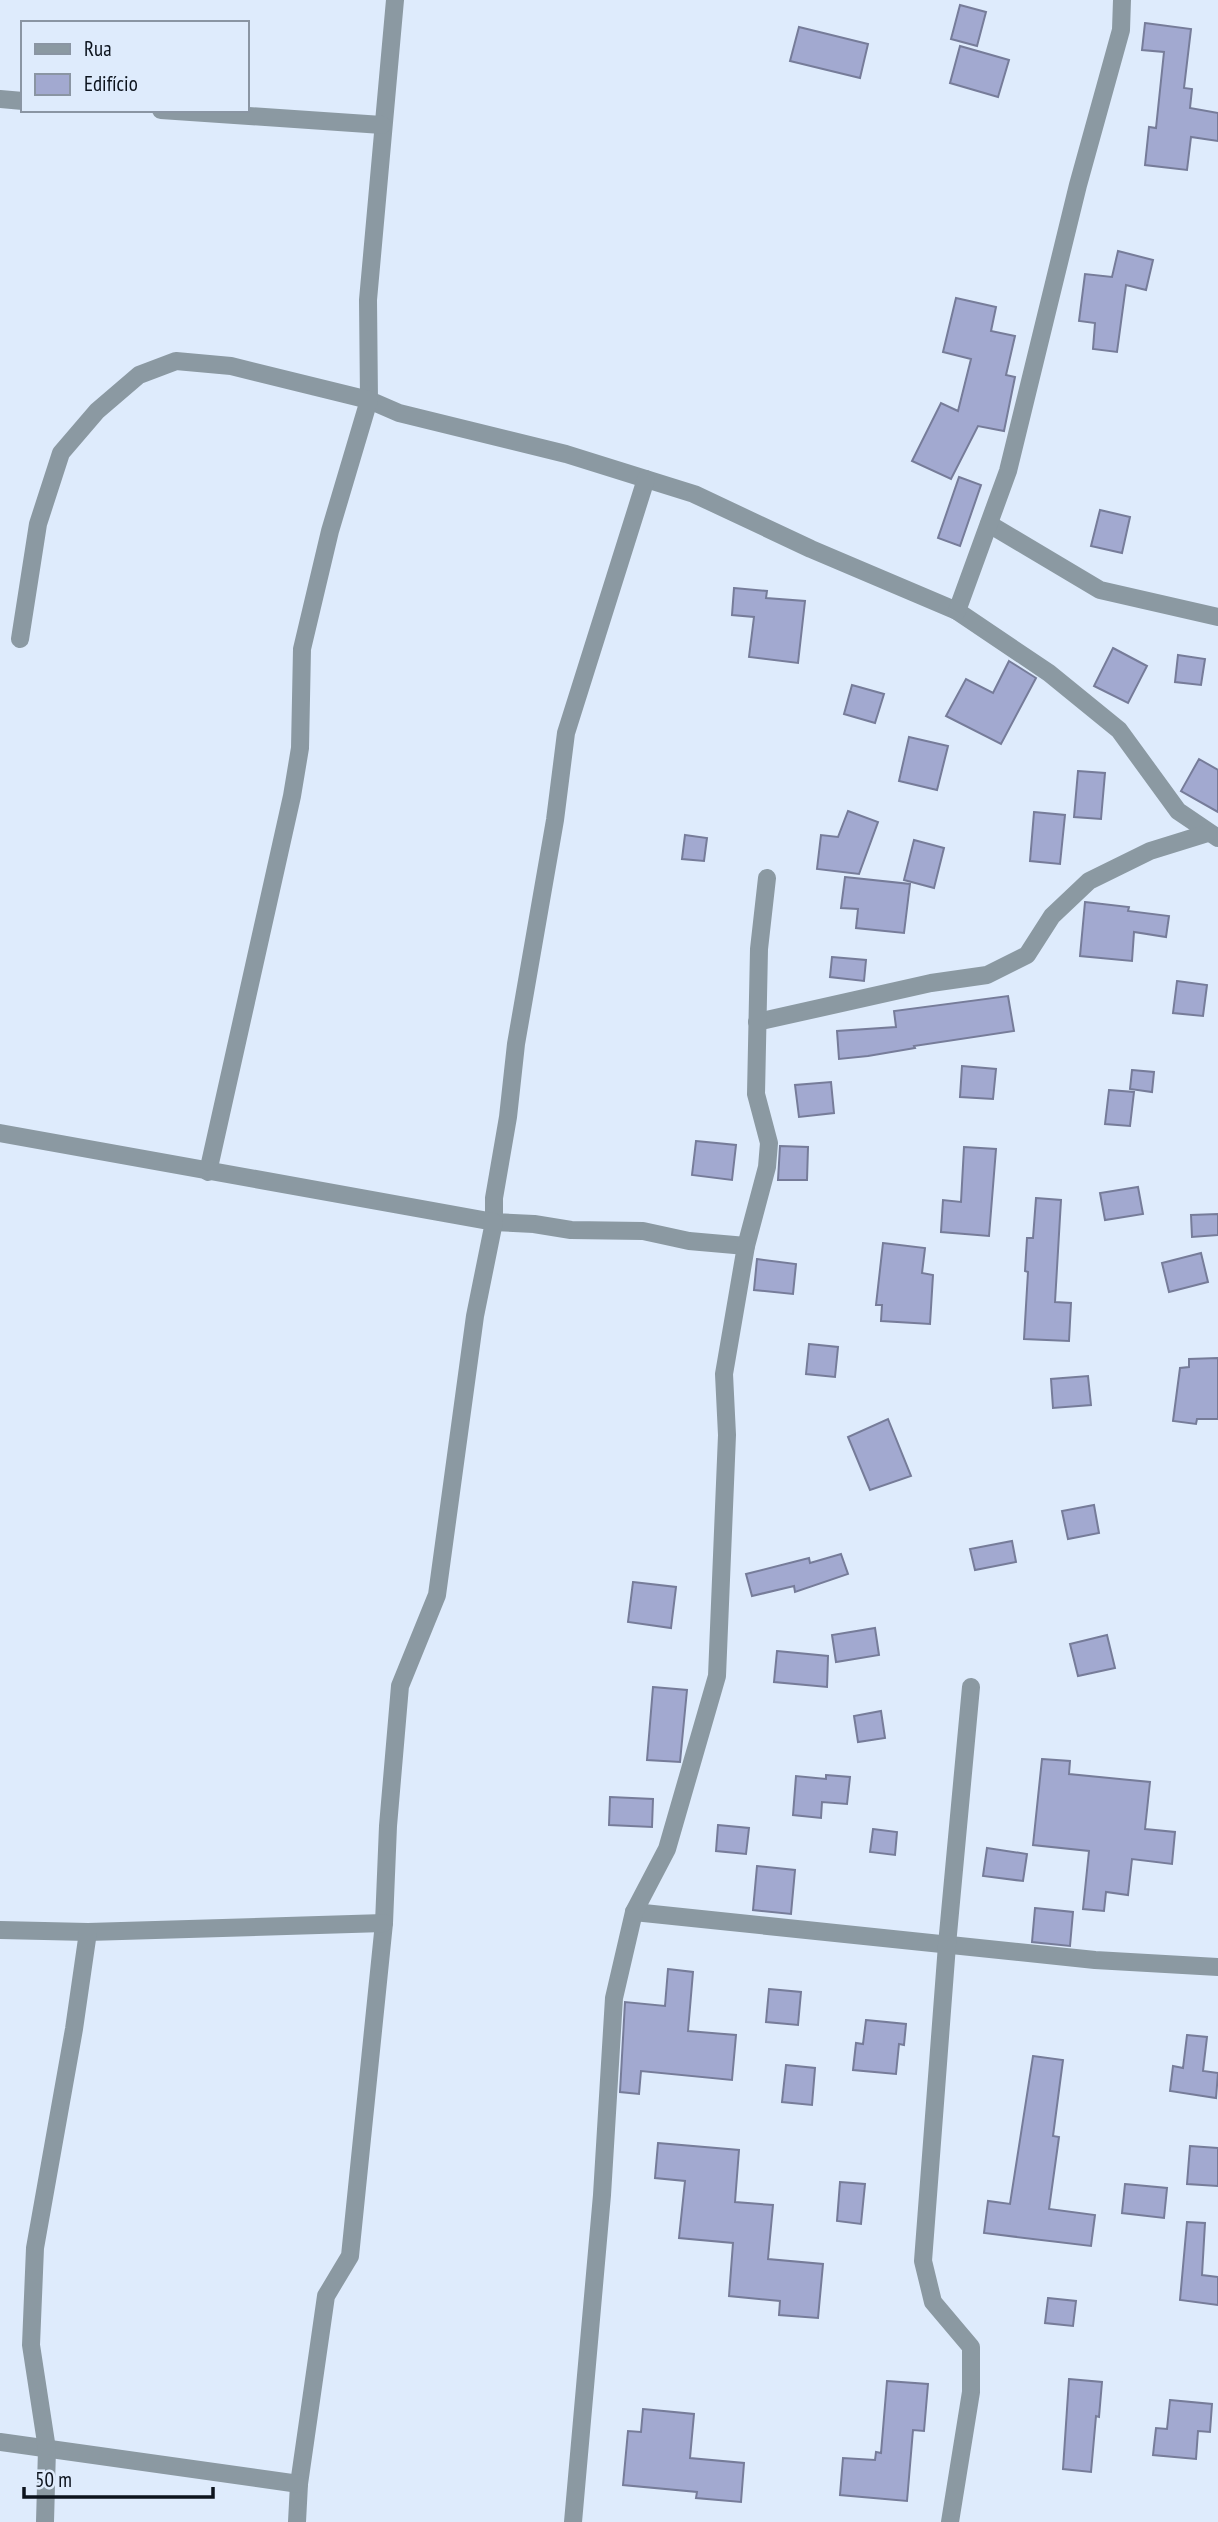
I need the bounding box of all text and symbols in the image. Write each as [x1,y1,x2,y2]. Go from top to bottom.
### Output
legend [21,21,248,112]
text: Rua [84,35,112,62]
text: Edifício [84,70,138,97]
scale bar [24,2456,214,2500]
text: 50 m [35,2466,72,2493]

